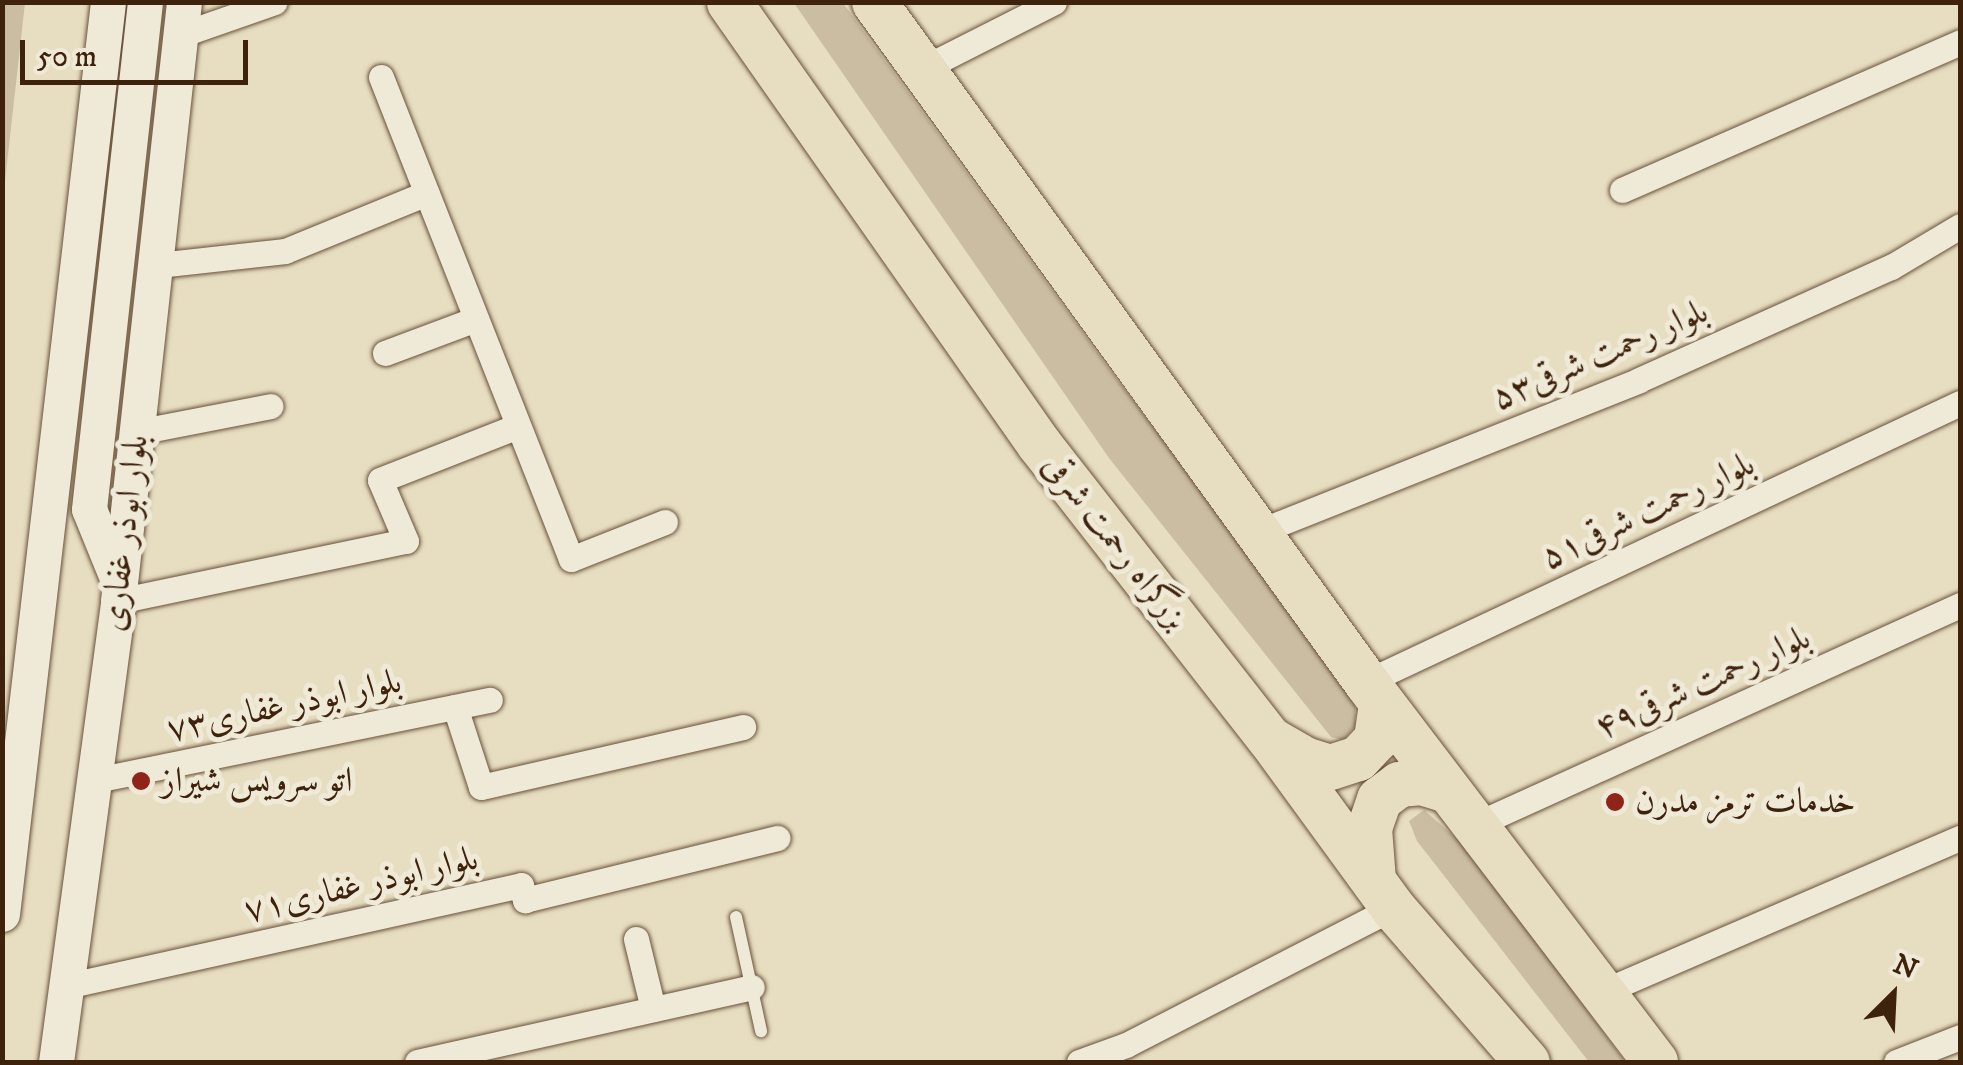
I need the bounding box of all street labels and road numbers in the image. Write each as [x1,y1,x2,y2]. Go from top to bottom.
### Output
street label: بلوار رحمت شرقی۵۳ [1485,291,1715,419]
street label: بلوار ابوذر غفاری [92,432,158,634]
street label: بلوار رحمت شرقی۵۱ [1534,443,1762,579]
street label: بزرگراه رحمت شرقی [1033,445,1197,639]
street label: بلوار رحمت شرقی۴۹ [1589,617,1817,749]
street label: بلوار ابوذر غفاری۷۳ [163,661,405,751]
street label: بلوار ابوذر غفاری۷۱ [240,838,482,932]

